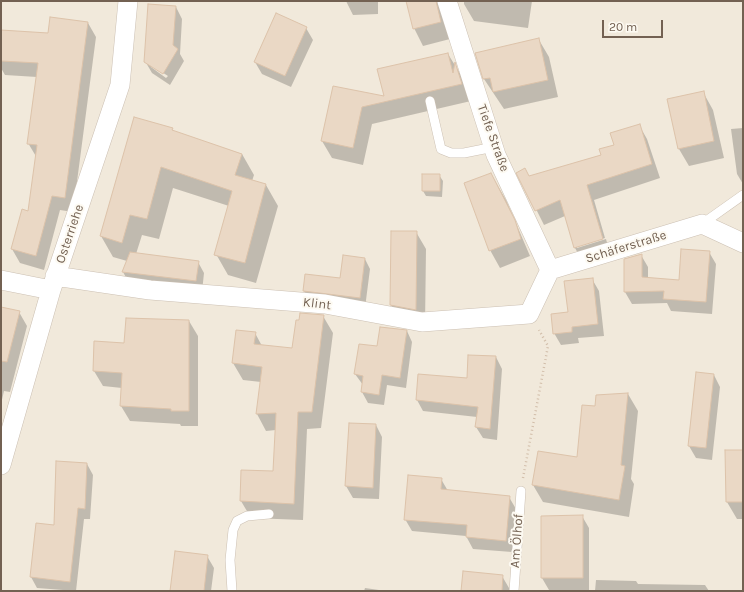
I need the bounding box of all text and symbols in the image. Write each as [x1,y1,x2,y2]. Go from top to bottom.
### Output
scale bar [604,12,665,38]
text: 20 m [609,20,637,34]
street label: Tiefe Straße [474,102,512,174]
street label: Osterriehe [53,203,87,265]
street label: Schäferstraße [584,227,668,267]
street label: Klint [302,295,332,313]
street label: Am Ölhof [507,513,527,569]

